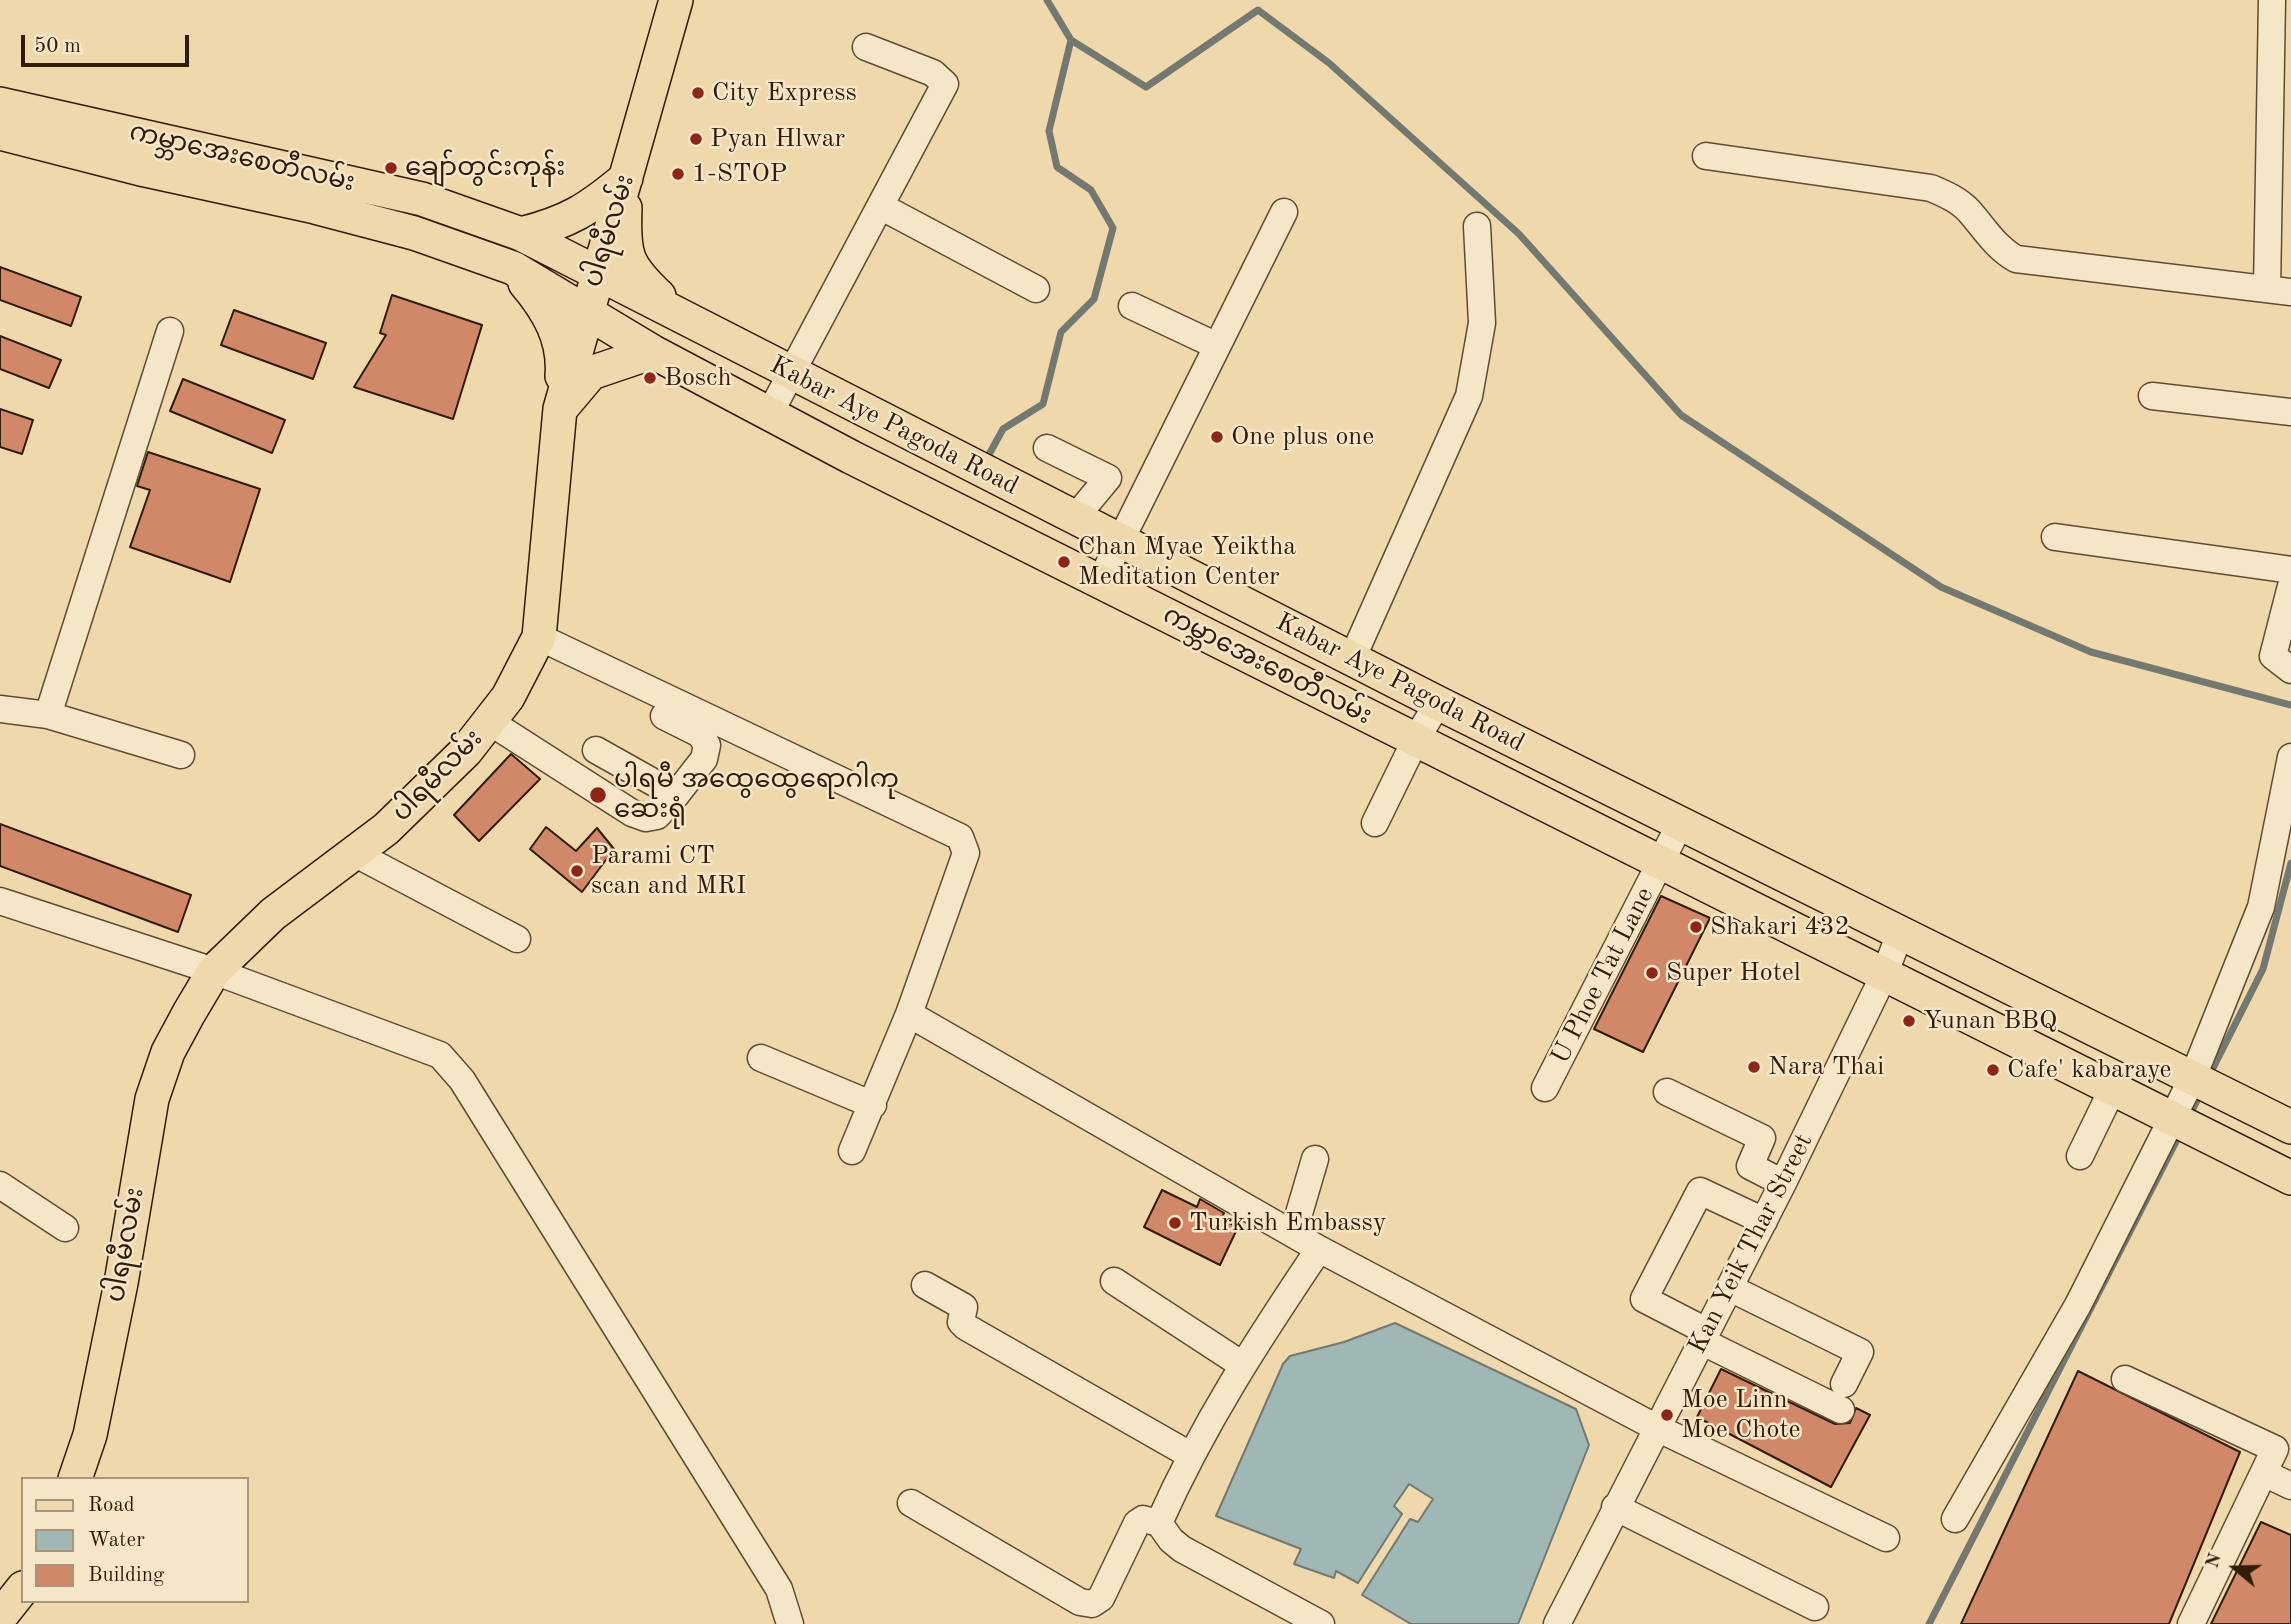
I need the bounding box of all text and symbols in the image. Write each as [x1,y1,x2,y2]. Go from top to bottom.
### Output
scale bar [24,21,192,65]
text: 50 m [34,36,81,57]
place label: City Express [712,77,857,109]
marker: City Express [690,85,706,101]
street label: ကမ္ဘာအေးစေတီလမ်း [126,117,358,199]
place label: Pyan Hlwar [710,123,845,155]
marker: Pyan Hlwar [688,131,704,147]
place label: ချော်တွင်းကုန်း [405,152,565,184]
place label: 1-STOP [692,158,787,190]
marker: ချော်တွင်းကုန်း [383,160,399,176]
marker: 1-STOP [670,166,686,182]
street label: ပါရမီလမ်း [578,171,642,291]
street label: Kabar Aye Pagoda Road [764,350,1024,502]
place label: Bosch [664,362,732,394]
marker: Bosch [642,370,658,386]
place label: One plus one [1231,421,1374,453]
marker: One plus one [1209,429,1225,445]
place label: Chan Myae Yeiktha Meditation Center [1078,531,1296,592]
marker: Chan Myae Yeiktha Meditation Center [1056,554,1072,570]
street label: ကမ္ဘာအေးစေတီလမ်း [1157,600,1377,732]
street label: Kabar Aye Pagoda Road [1270,607,1530,759]
street label: ပါရမီလမ်း [387,723,489,829]
place label: ပါရမီ အထွေထွေရောဂါကု ဆေးရုံ [614,764,899,826]
marker: ပါရမီ အထွေထွေရောဂါကု ဆေးရုံ [588,785,608,805]
place label: Parami CT scan and MRI [591,840,746,902]
marker: Parami CT scan and MRI [569,863,585,879]
street label: U Phoe Tat Lane [1545,882,1661,1070]
place label: Shakari 432 [1710,911,1850,943]
marker: Shakari 432 [1688,919,1704,935]
place label: Super Hotel [1666,957,1801,989]
marker: Super Hotel [1644,965,1660,981]
place label: Yunan BBQ [1923,1005,2057,1037]
marker: Yunan BBQ [1901,1013,1917,1029]
place label: Nara Thai [1768,1051,1884,1083]
place label: Cafe' kabaraye [2007,1054,2171,1086]
marker: Nara Thai [1746,1059,1762,1075]
marker: Cafe' kabaraye [1985,1062,2001,1078]
street label: Kan Yeik Thar Street [1682,1129,1820,1359]
street label: ပါရမီလမ်း [101,1185,151,1305]
place label: Turkish Embassy [1189,1207,1386,1239]
marker: Turkish Embassy [1167,1215,1183,1231]
place label: Moe Linn Moe Chote [1681,1384,1800,1446]
marker: Moe Linn Moe Chote [1659,1407,1675,1423]
legend [21,1477,248,1603]
text: Road [88,1495,135,1516]
text: Water [88,1530,145,1551]
north arrow [2200,1533,2270,1603]
text: N [2203,1551,2226,1571]
text: Building [88,1565,164,1586]

